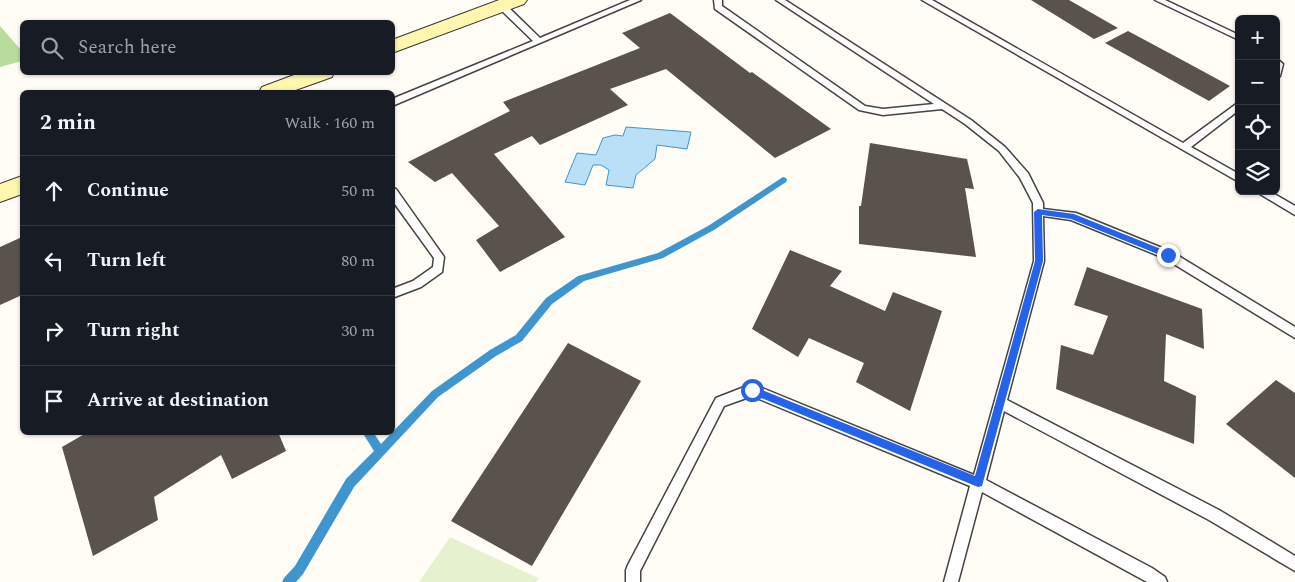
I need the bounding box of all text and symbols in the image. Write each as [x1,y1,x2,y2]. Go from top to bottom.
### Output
map controls [1235,15,1280,195]
button: + [1235,15,1280,60]
search box [20,20,395,75]
text: Search here [78,33,177,62]
icon: search [38,34,66,62]
button: − [1235,60,1280,105]
button: locate [1235,105,1280,150]
text: 2 min [40,107,96,139]
text: Walk · 160 m [284,111,375,135]
button: layers [1235,150,1280,195]
text: Continue [87,176,169,205]
icon: ahead [40,177,68,205]
text: 50 m [341,179,375,203]
route end [1157,244,1180,267]
text: Turn left [87,246,166,275]
icon: left [40,247,68,275]
text: 80 m [341,249,375,273]
text: Turn right [87,316,180,345]
icon: right [40,317,68,345]
text: 30 m [341,319,375,343]
route start [741,379,764,402]
text: Arrive at destination [87,386,269,415]
icon: arrive [40,387,68,415]

